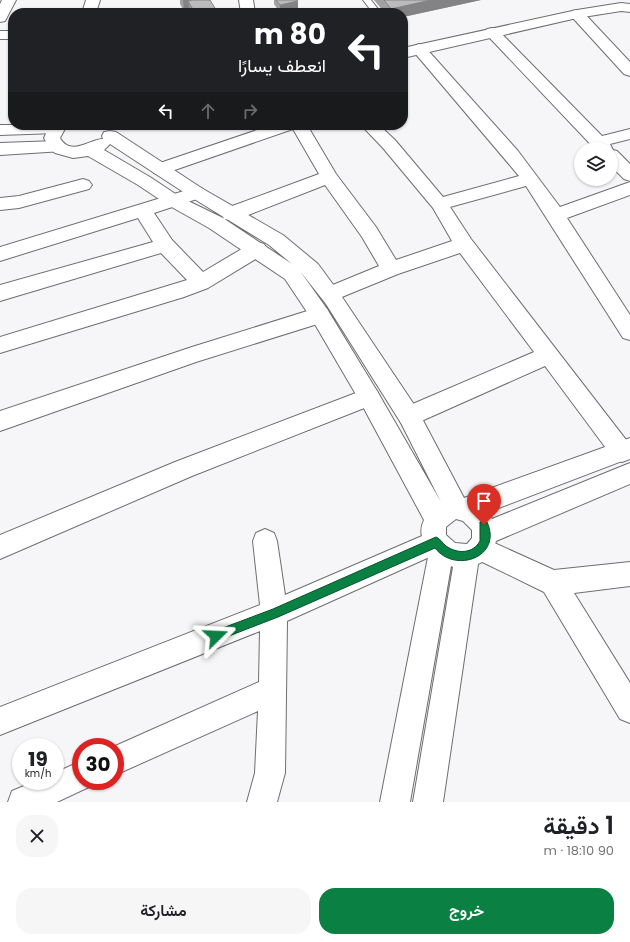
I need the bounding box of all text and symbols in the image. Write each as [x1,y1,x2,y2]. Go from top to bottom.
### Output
text: 80 m [254,15,326,54]
icon: left [340,24,392,76]
text: انعطف يسارًا [238,53,326,78]
icon: left [155,100,177,122]
icon: ahead [197,100,219,122]
icon: right [239,100,261,122]
map controls [574,142,618,186]
button: layers [574,142,618,186]
pin [467,484,501,525]
icon: arrive [473,490,495,512]
position arrow [195,615,237,657]
speed limit sign: 30 [72,738,124,790]
text: 19 [28,745,48,773]
text: km/h [25,766,51,781]
text: 1 دقيقة [543,809,614,842]
button: close [16,815,58,857]
text: 90 m · 18:10 [544,841,614,860]
button: مشاركة [16,888,311,934]
button: خروج [319,888,614,934]

